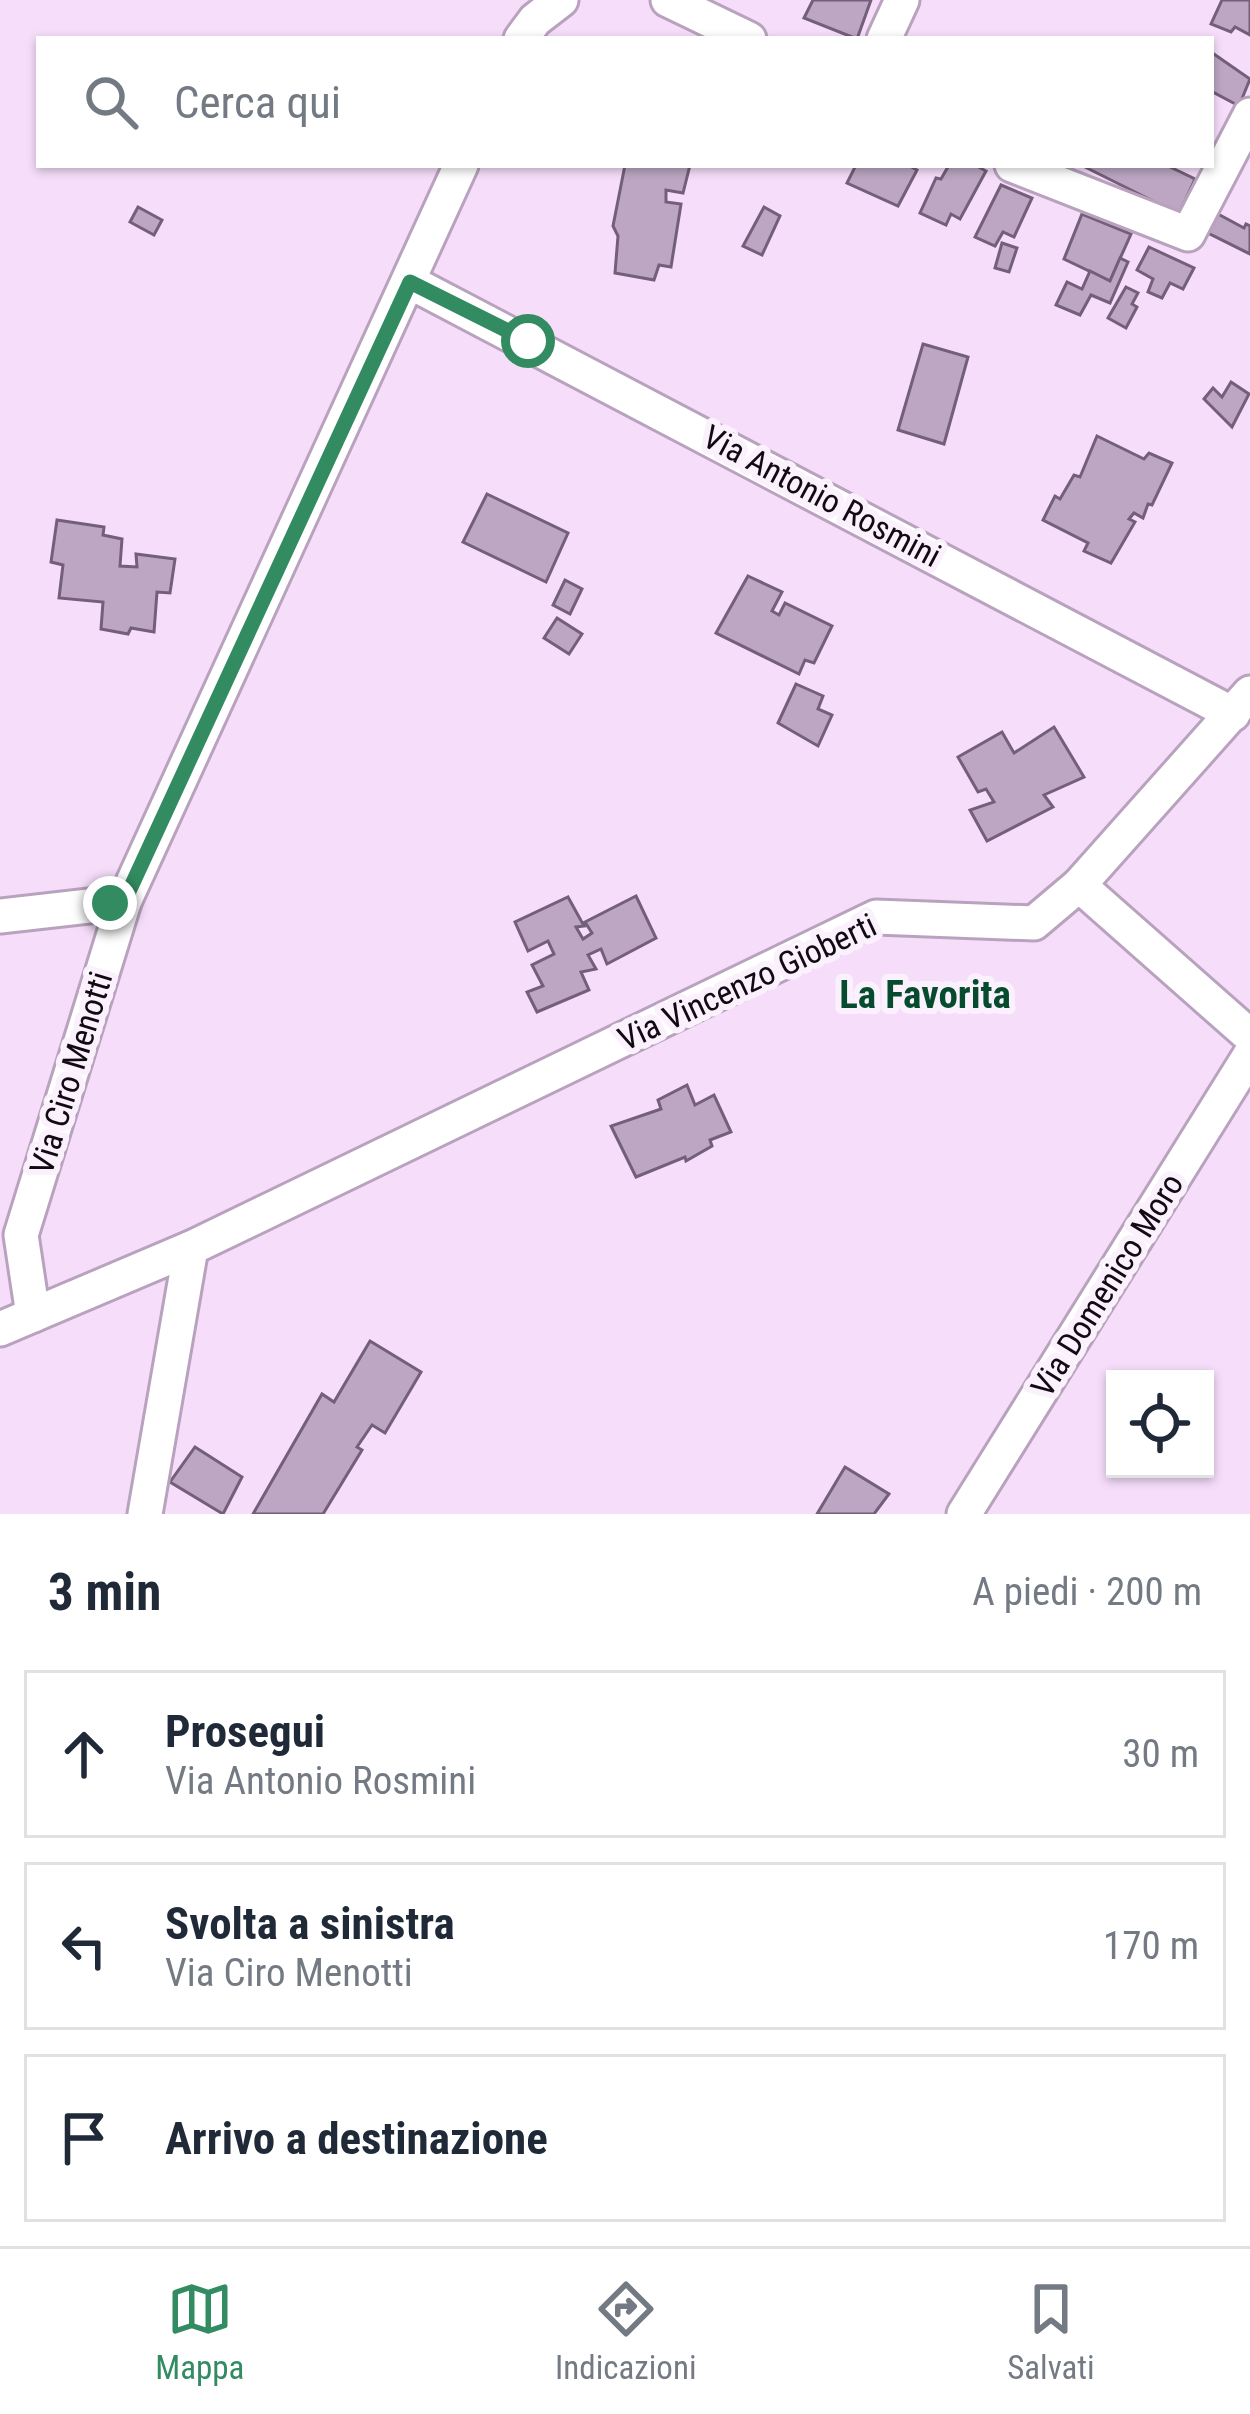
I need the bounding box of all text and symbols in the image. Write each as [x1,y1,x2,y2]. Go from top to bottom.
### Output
search box [36,36,1214,168]
icon: search [78,69,144,135]
text: Cerca qui [174,76,341,129]
route start [501,314,555,368]
street label: Via Antonio Rosmini [697,417,947,575]
route end [83,876,137,930]
street label: Via Vincenzo Gioberti [612,905,882,1059]
street label: Via Ciro Menotti [22,967,120,1179]
district label: La Favorita [839,972,1011,1018]
street label: Via Domenico Moro [1023,1166,1191,1404]
map controls [1106,1370,1214,1478]
button: locate [1106,1370,1214,1478]
text: 3 min [48,1563,161,1622]
text: A piedi · 200 m [972,1569,1202,1615]
text: Prosegui [165,1705,325,1758]
icon: ahead [51,1721,117,1787]
text: 30 m [1122,1731,1199,1777]
text: Via Antonio Rosmini [165,1758,476,1804]
text: Svolta a sinistra [165,1897,455,1950]
icon: left [51,1913,117,1979]
text: 170 m [1103,1923,1199,1969]
text: Via Ciro Menotti [165,1950,413,1996]
icon: arrive [51,2105,117,2171]
text: Arrivo a destinazione [165,2112,548,2165]
tab: Mappa [155,2276,244,2387]
tab: Indicazioni [555,2276,697,2387]
tab: Salvati [1007,2276,1095,2387]

